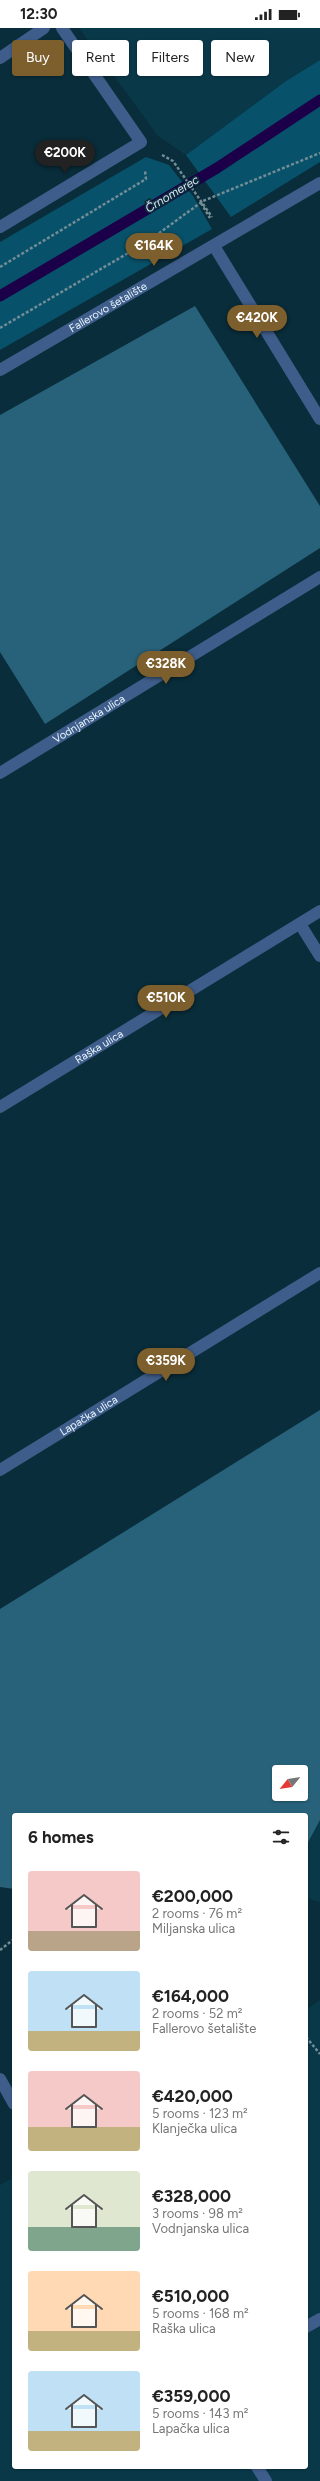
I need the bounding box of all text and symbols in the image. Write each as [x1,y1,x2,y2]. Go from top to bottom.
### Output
text: 12:30 [20,5,58,23]
chip: Buy [12,40,64,76]
chip: Rent [72,40,129,76]
chip: Filters [137,40,203,76]
chip: New [211,40,269,76]
pin: €200K [37,140,93,174]
text: €200K [44,145,86,160]
water label: Črnomerec [143,172,202,216]
pin: €164K [126,233,182,267]
text: €164K [135,238,173,253]
street label: Fallerovo šetalište [67,279,149,335]
pin: €420K [229,305,285,339]
text: €420K [236,310,278,325]
pin: €328K [138,651,194,685]
text: €328K [146,656,186,671]
street label: Vodnjanska ulica [50,692,127,746]
pin: €510K [138,985,194,1019]
text: €510K [146,990,186,1005]
street label: Raška ulica [73,1027,125,1066]
pin: €359K [138,1348,194,1382]
text: €359K [146,1353,186,1368]
street label: Lapačka ulica [57,1393,120,1438]
north arrow [272,1765,308,1801]
map controls [272,1765,308,1801]
icon: filters [270,1826,292,1848]
text: 6 homes [28,1827,94,1847]
text: €200,000 [152,1886,233,1906]
icon: home [60,1887,108,1935]
text: 2 rooms · 76 m² [152,1906,242,1921]
text: Miljanska ulica [152,1921,235,1936]
text: €164,000 [152,1986,229,2006]
icon: home [60,1987,108,2035]
text: 2 rooms · 52 m² [152,2006,243,2021]
text: Fallerovo šetalište [152,2021,256,2036]
text: €420,000 [152,2086,233,2106]
icon: home [60,2087,108,2135]
text: 5 rooms · 123 m² [152,2106,248,2121]
text: Klanječka ulica [152,2121,237,2136]
text: €328,000 [152,2186,231,2206]
icon: home [60,2187,108,2235]
text: 3 rooms · 98 m² [152,2206,243,2221]
text: Vodnjanska ulica [152,2221,249,2236]
text: €510,000 [152,2286,229,2306]
icon: home [60,2287,108,2335]
text: 5 rooms · 168 m² [152,2306,249,2321]
text: Raška ulica [152,2321,216,2336]
text: €359,000 [152,2386,230,2406]
icon: home [60,2387,108,2435]
text: 5 rooms · 143 m² [152,2406,249,2421]
text: Lapačka ulica [152,2421,230,2436]

